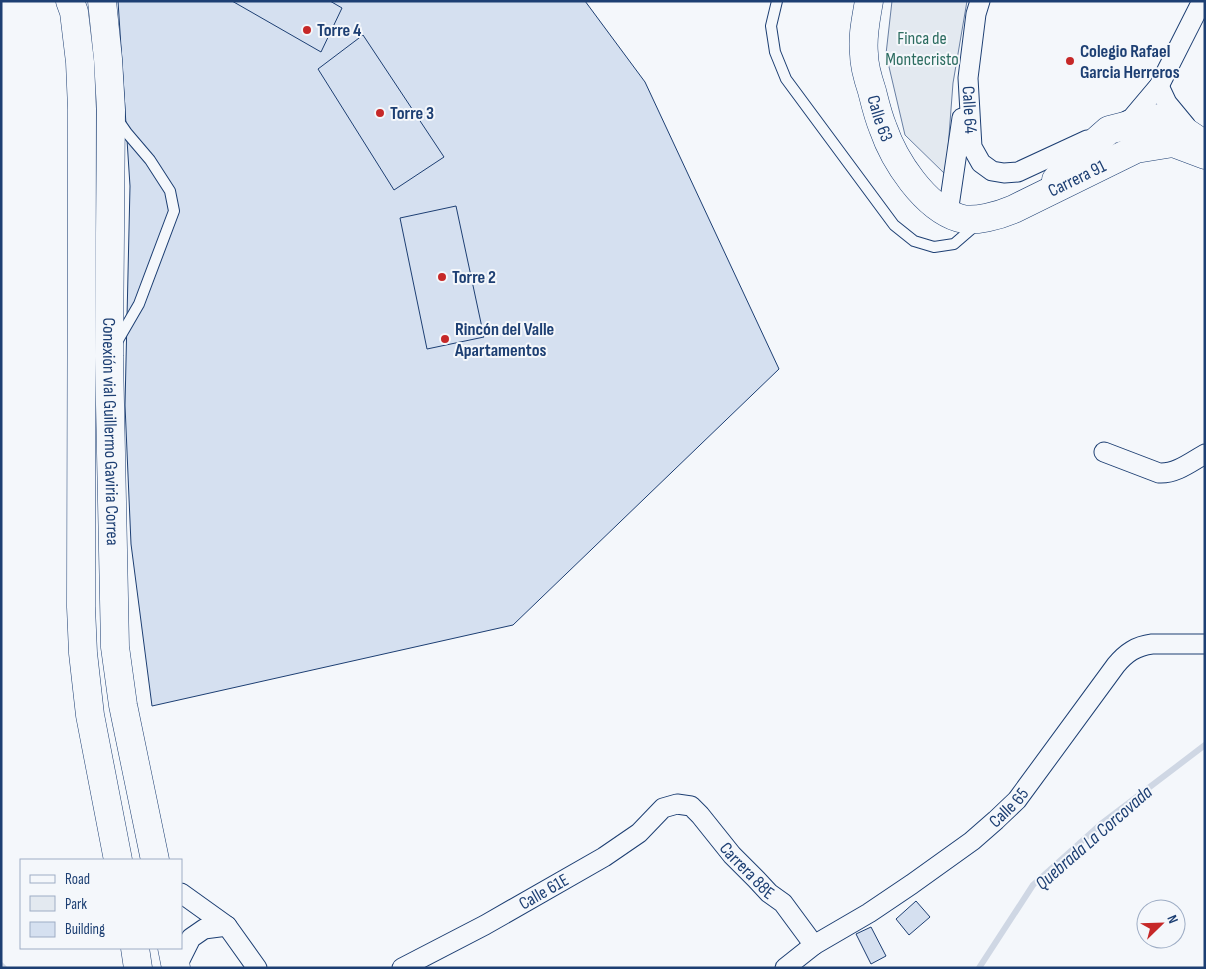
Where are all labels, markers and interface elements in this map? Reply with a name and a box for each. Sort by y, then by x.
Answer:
place label: Torre 4 [317,20,362,41]
marker: Torre 4 [301,24,313,36]
park label: Finca de Montecristo [885,28,959,70]
place label: Colegio Rafael Garcia Herreros [1080,41,1180,83]
marker: Colegio Rafael Garcia Herreros [1064,55,1076,67]
street label: Calle 64 [957,85,981,135]
street label: Calle 63 [862,93,897,145]
place label: Torre 3 [390,103,434,124]
marker: Torre 3 [374,107,386,119]
street label: Carrera 91 [1045,155,1110,202]
place label: Torre 2 [452,267,496,288]
marker: Torre 2 [436,271,448,283]
street label: Conexión vial Guillermo Gaviria Correa [98,317,123,546]
place label: Rincón del Valle Apartamentos [454,319,554,361]
marker: Rincón del Valle Apartamentos [439,333,451,345]
water label: Quebrada La Corcovada [1031,781,1157,895]
street label: Calle 65 [985,784,1033,832]
street label: Carrera 88E [715,838,778,904]
legend [20,859,182,949]
street label: Calle 61E [515,869,573,914]
text: Road [65,870,90,889]
text: Park [65,895,87,914]
north arrow [1136,899,1186,949]
text: N [1163,912,1182,926]
text: Building [65,920,105,939]

